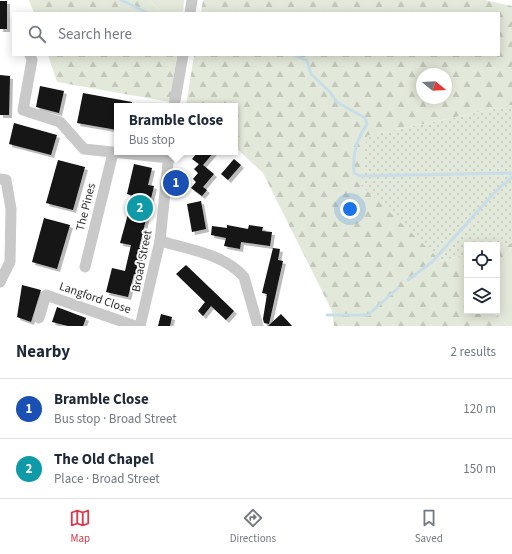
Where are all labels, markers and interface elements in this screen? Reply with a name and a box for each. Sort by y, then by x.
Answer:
search box [12,12,500,56]
icon: search [26,23,48,45]
text: Search here [58,24,132,45]
north arrow [416,68,452,104]
popup [114,103,238,155]
text: Bramble Close [129,110,223,131]
text: Bus stop [129,131,175,149]
pin: 1 [163,168,189,198]
street label: The Pines [72,181,100,233]
pin: 2 [127,193,153,223]
your location [340,199,360,219]
street label: Broad Street [128,229,156,293]
map controls [464,242,500,314]
button: locate [464,242,500,278]
street label: Langford Close [57,278,133,318]
button: layers [464,278,500,314]
text: Nearby [16,340,70,364]
text: 2 results [451,343,496,361]
text: Bramble Close [54,389,149,410]
text: 1 [26,400,32,418]
text: 120 m [463,400,496,418]
text: Bus stop · Broad Street [54,410,177,428]
text: The Old Chapel [54,449,154,470]
text: 2 [26,460,32,478]
text: 150 m [463,460,496,478]
text: Place · Broad Street [54,470,160,488]
tab: Map [69,507,91,546]
tab: Directions [230,507,276,546]
tab: Saved [415,507,443,546]

